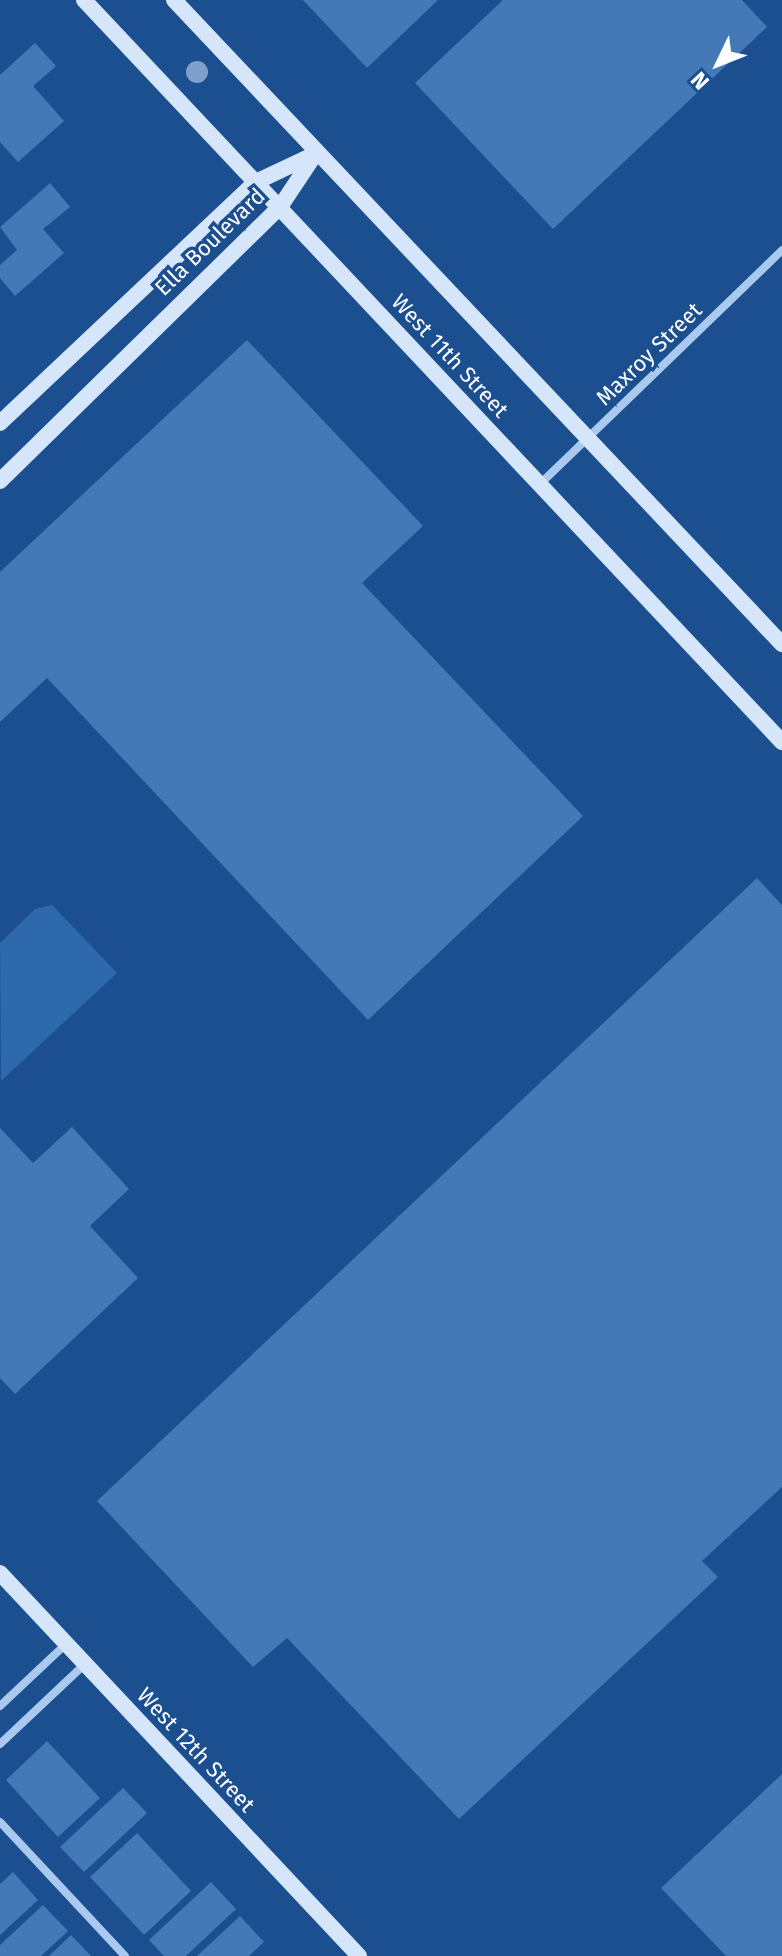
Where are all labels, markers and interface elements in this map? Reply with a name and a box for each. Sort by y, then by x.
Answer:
north arrow [678,24,758,104]
text: N [685,66,715,95]
street label: Ella Boulevard [149,183,271,301]
street label: West 11th Street [386,289,514,423]
street label: Maxroy Street [591,297,707,411]
street label: West 12th Street [132,1682,260,1818]

